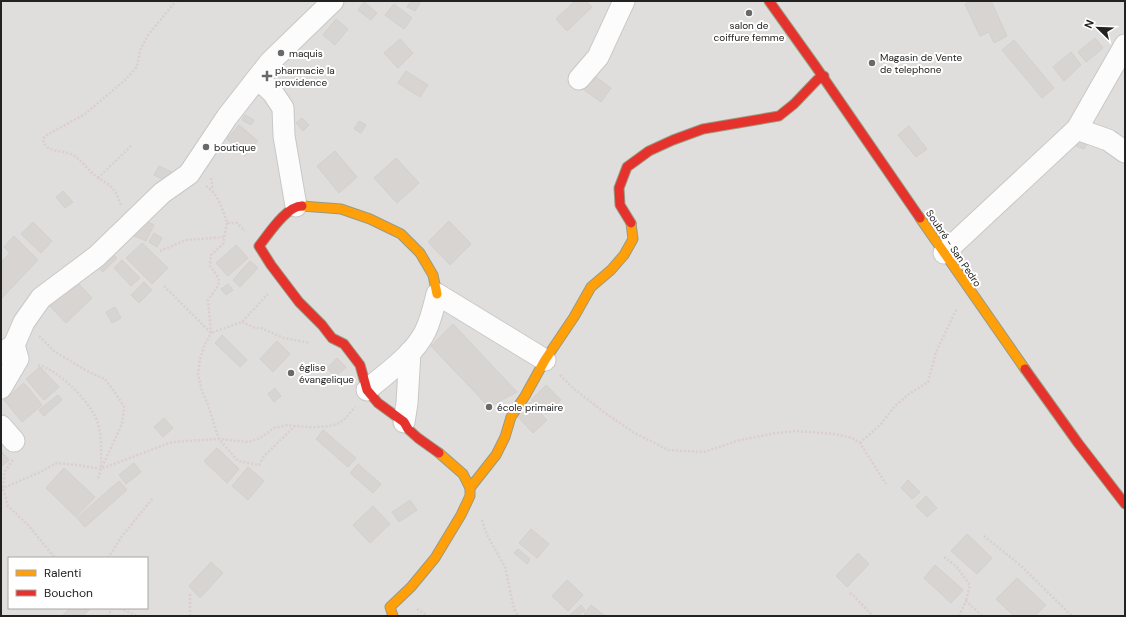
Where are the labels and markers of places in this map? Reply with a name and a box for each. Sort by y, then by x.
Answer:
marker: salon de coiffure femme [744,8,754,18]
place label: salon de coiffure femme [714,19,785,44]
place label: maquis [289,47,323,60]
marker: maquis [276,48,286,58]
place label: Magasin de Vente de telephone [880,51,963,76]
marker: Magasin de Vente de telephone [867,58,877,68]
place label: pharmacie la providence [275,64,335,89]
marker: pharmacie la providence [262,71,272,81]
place label: boutique [214,141,256,154]
marker: boutique [201,142,211,152]
place label: église évangelique [299,361,354,386]
marker: église évangelique [286,368,296,378]
place label: école primaire [497,401,564,414]
marker: école primaire [484,402,494,412]

